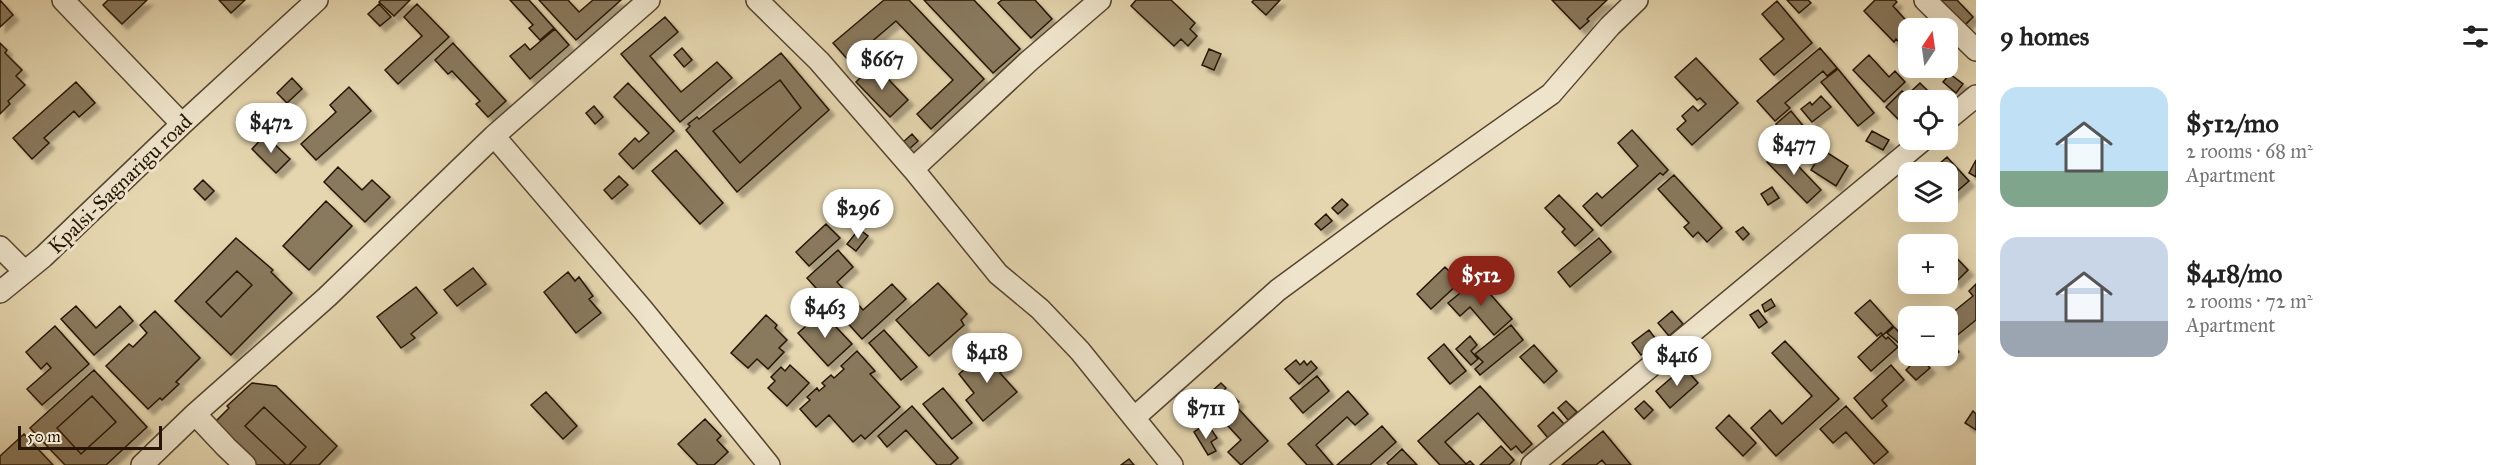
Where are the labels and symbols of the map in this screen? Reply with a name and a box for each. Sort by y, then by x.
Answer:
north arrow [1898,18,1958,78]
pin: $667 [846,40,918,91]
pin: $472 [235,103,307,154]
street label: Kpalsi-Sagnarigu road [43,108,198,259]
pin: $477 [1758,125,1830,176]
pin: $296 [822,189,894,240]
pin: $512 [1445,256,1517,307]
pin: $463 [789,288,861,339]
pin: $418 [951,333,1023,384]
pin: $416 [1641,336,1713,387]
pin: $711 [1170,389,1242,440]
scale bar [18,423,162,450]

